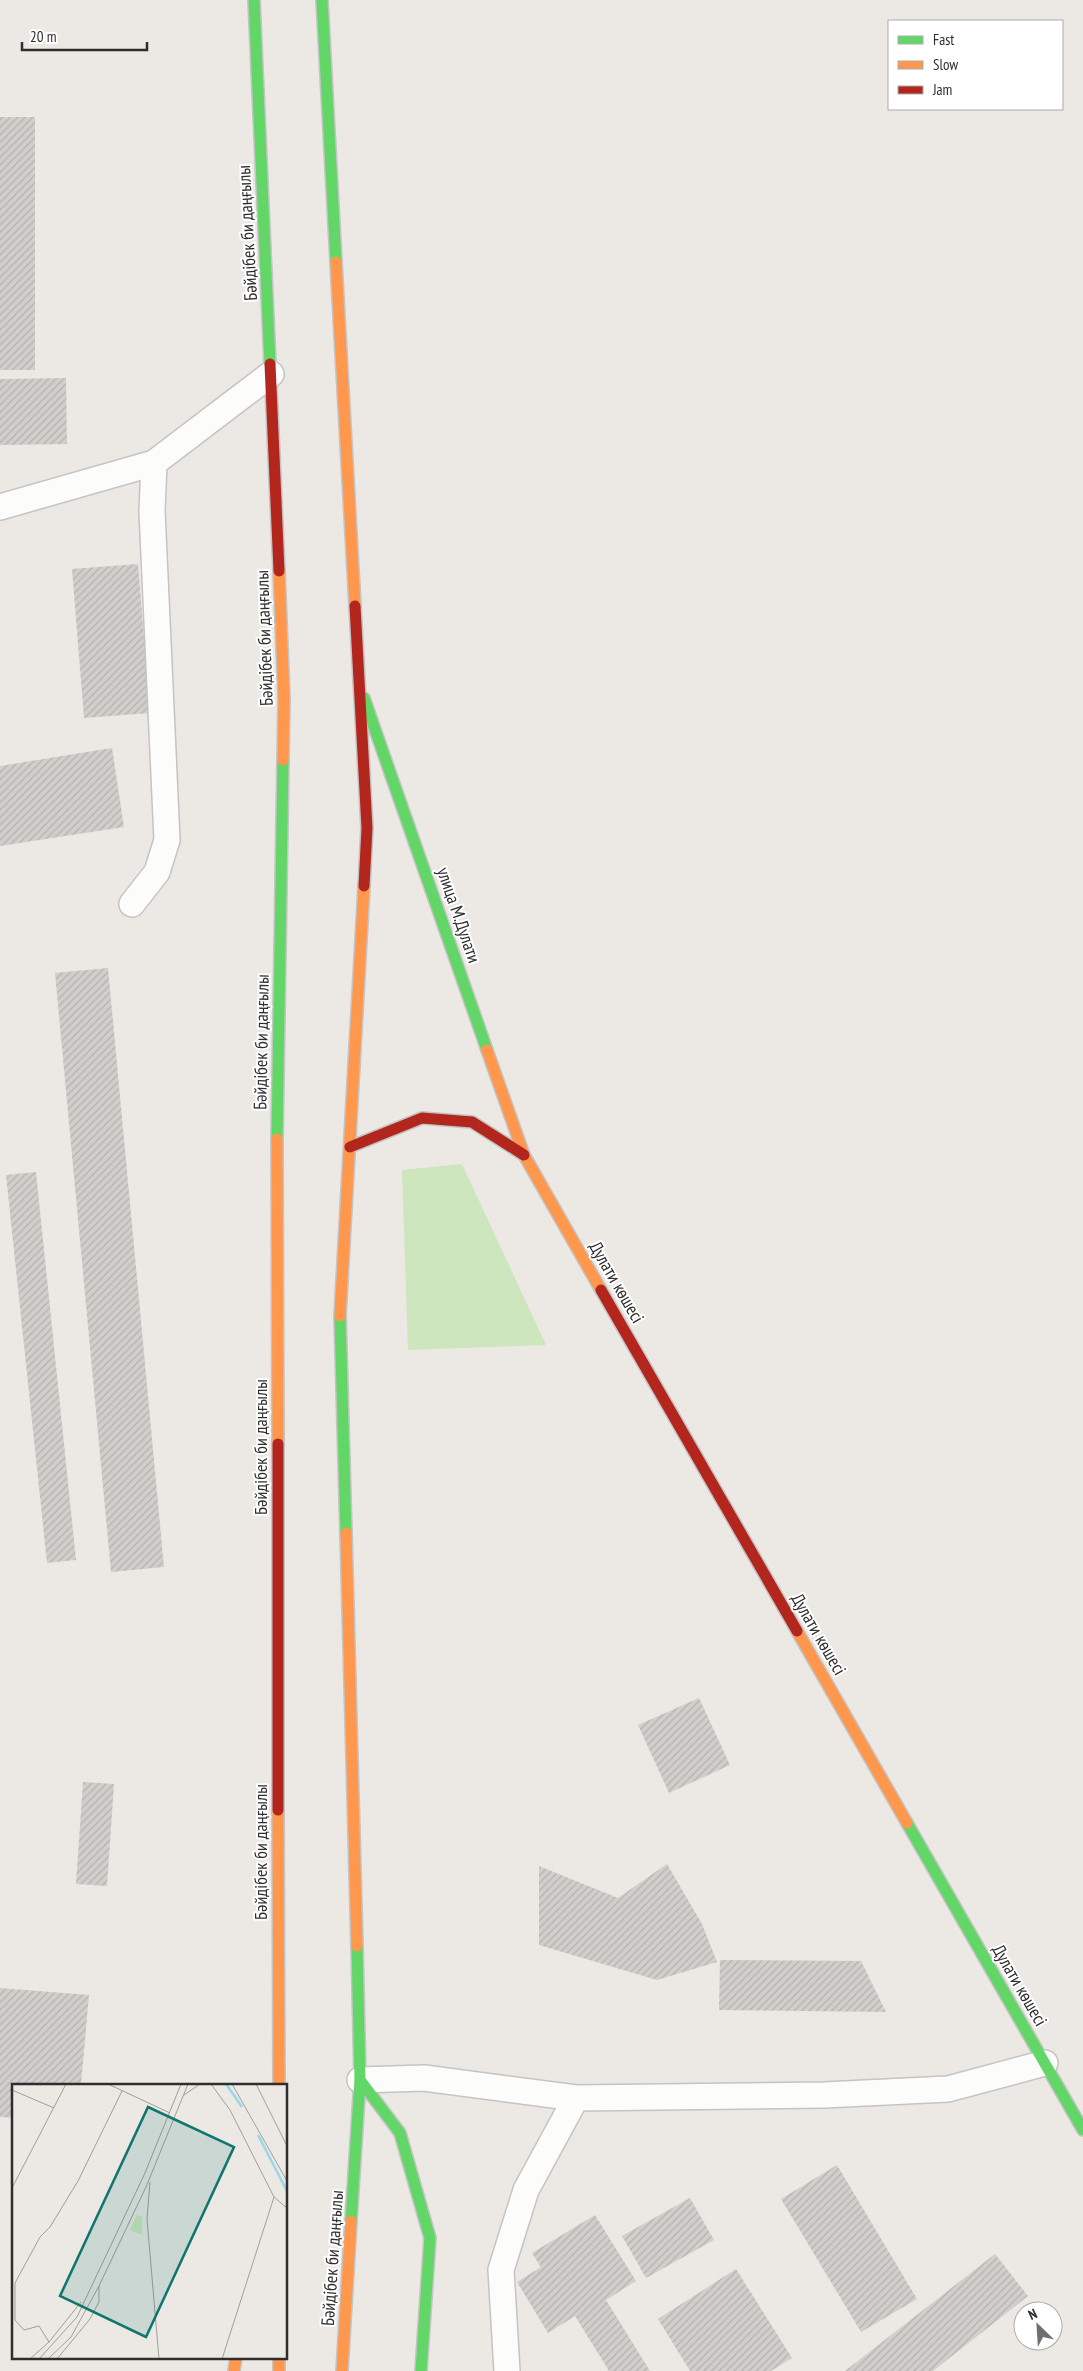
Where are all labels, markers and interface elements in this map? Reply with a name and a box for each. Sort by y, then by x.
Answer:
scale bar [22,20,148,52]
legend [888,20,1063,110]
text: 20 m [30,27,56,46]
text: Fast [933,30,954,49]
text: Slow [933,55,958,74]
text: Jam [932,80,952,99]
street label: Бәйдібек би даңғылы [232,165,262,301]
street label: Бәйдібек би даңғылы [250,570,278,706]
street label: улица М.Дулати [432,864,486,966]
street label: Бәйдібек би даңғылы [248,974,274,1110]
street label: Дулати көшесі [584,1237,650,1327]
street label: Бәйдібек би даңғылы [249,1379,272,1515]
street label: Дулати көшесі [786,1589,852,1679]
street label: Бәйдібек би даңғылы [249,1784,272,1920]
street label: Дулати көшесі [987,1940,1053,2030]
inset map [12,2084,288,2358]
street label: Бәйдібек би даңғылы [316,2189,348,2327]
north arrow [1013,2301,1063,2351]
text: N [1025,2304,1040,2324]

